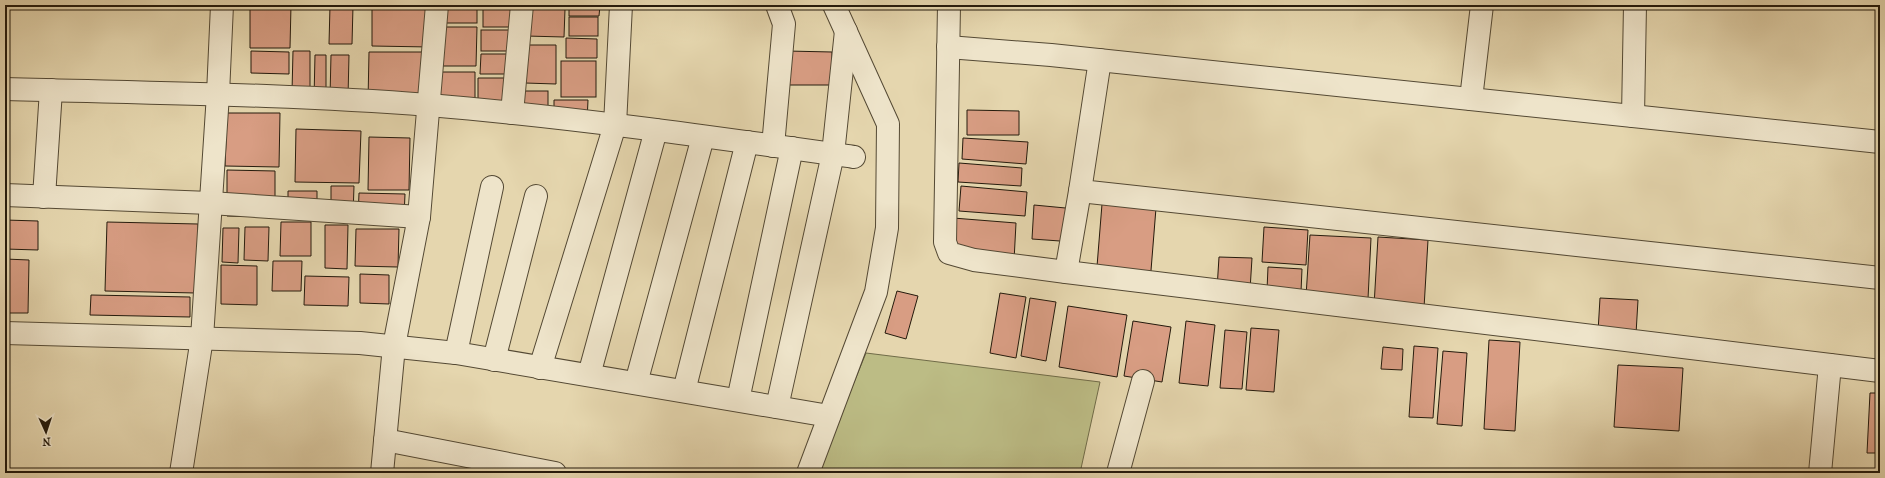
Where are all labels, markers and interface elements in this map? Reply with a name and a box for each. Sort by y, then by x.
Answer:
north arrow [26,412,66,452]
text: N [41,435,51,448]

